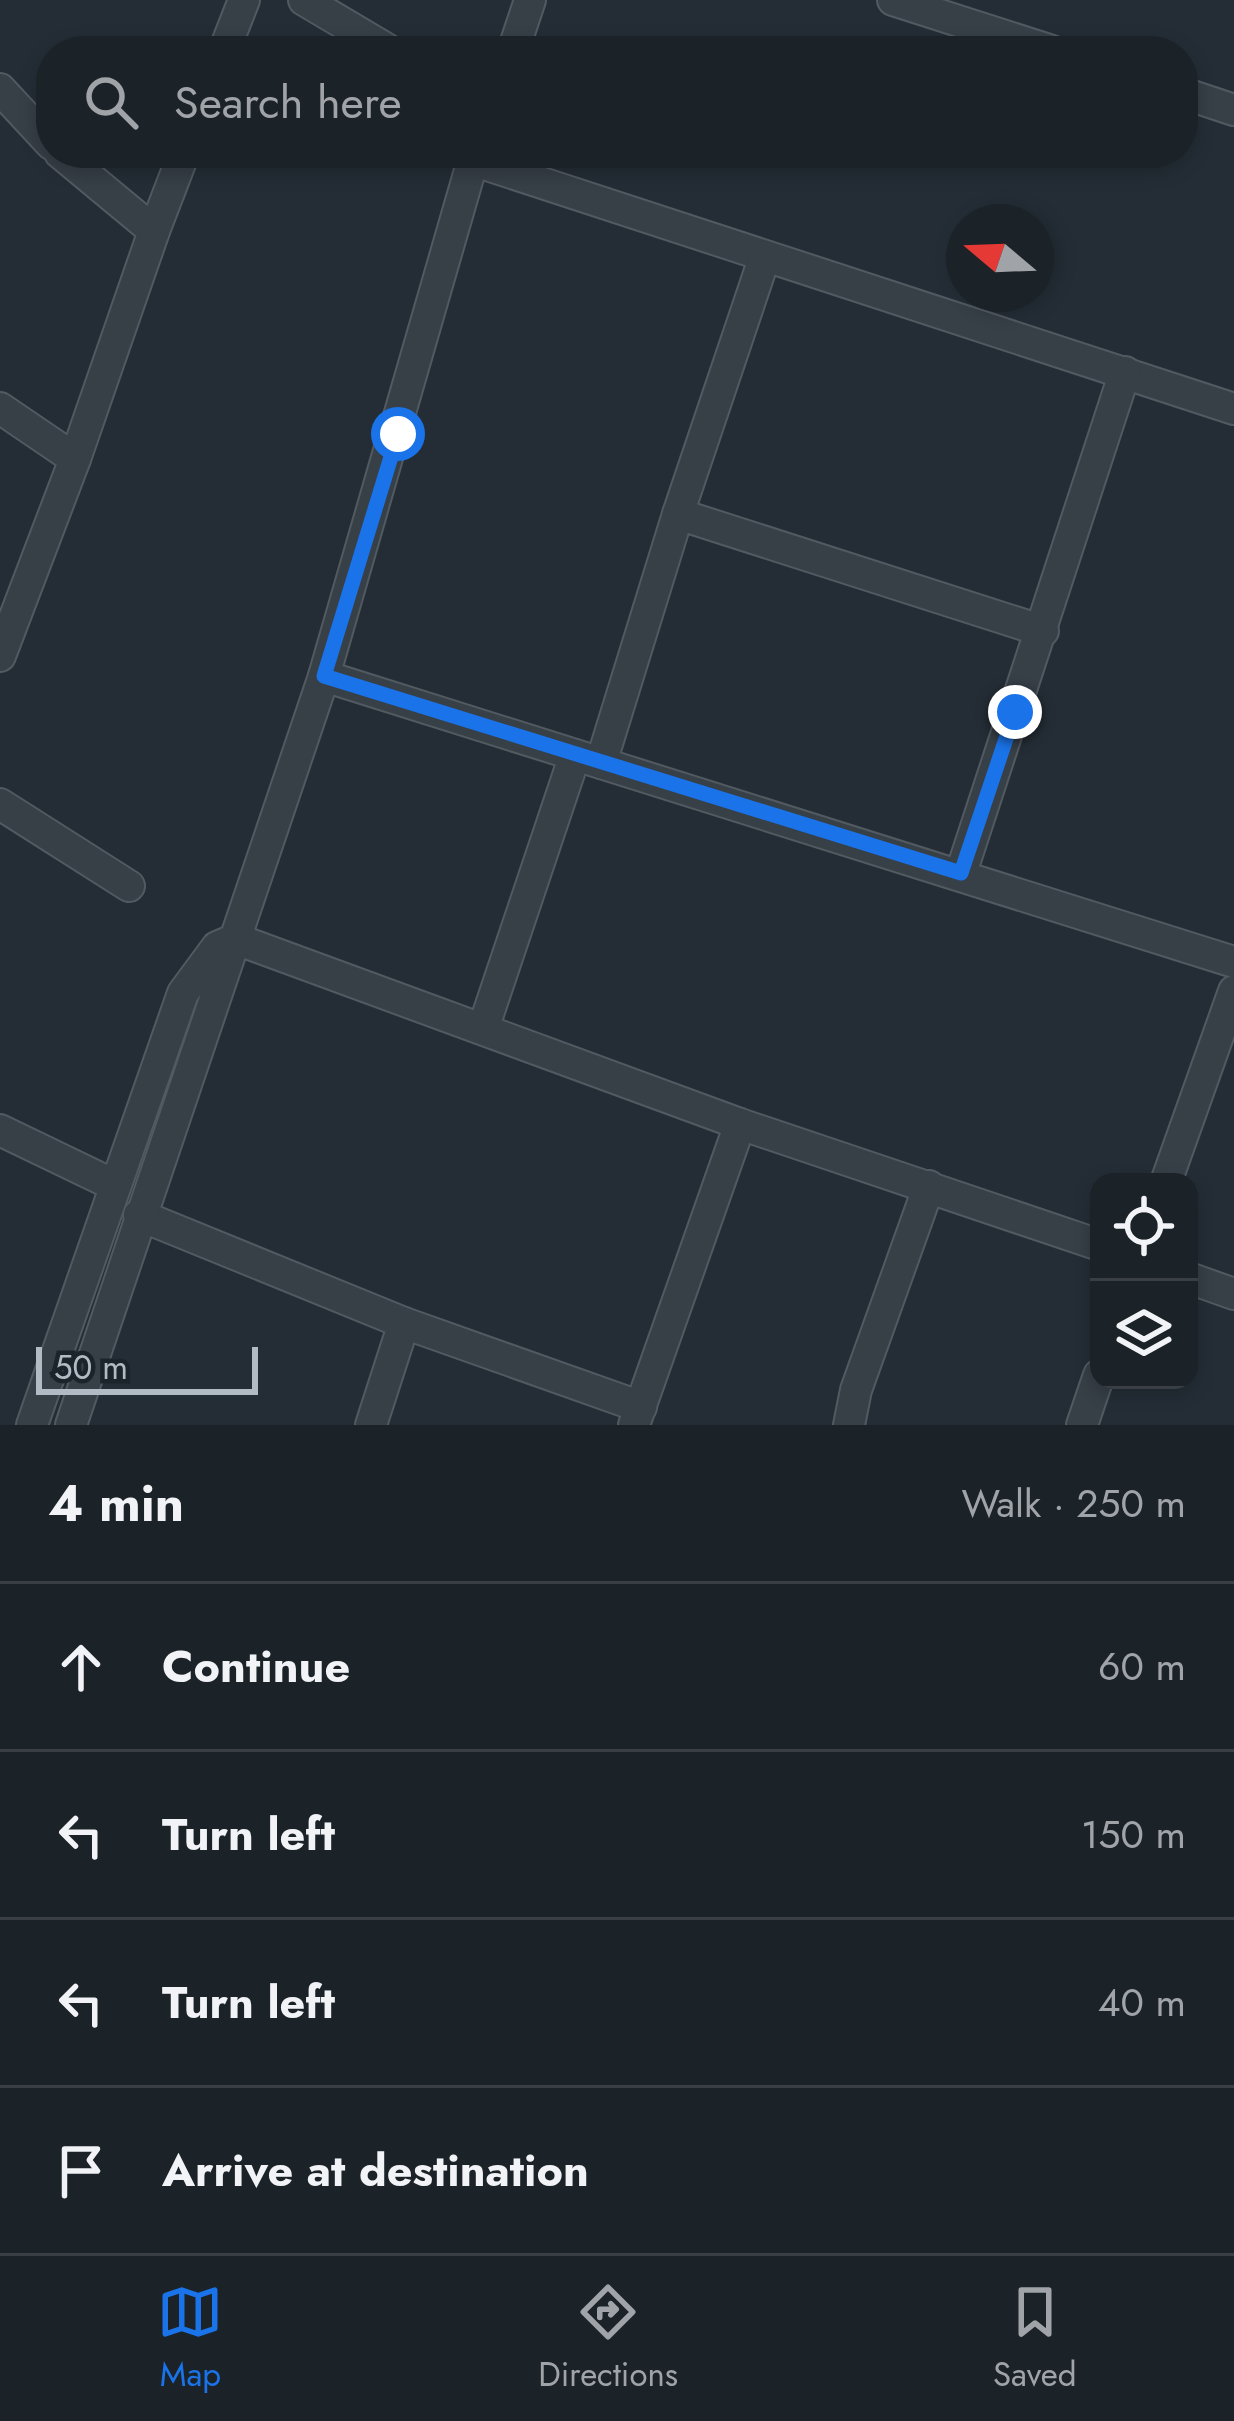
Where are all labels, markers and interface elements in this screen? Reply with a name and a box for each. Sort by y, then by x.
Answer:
search box [36,36,1198,168]
icon: search [78,69,144,135]
text: Search here [174,70,402,135]
north arrow [946,204,1054,312]
route start [371,407,425,461]
route end [988,685,1042,739]
map controls [1090,1173,1198,1389]
button: locate [1090,1173,1198,1281]
button: layers [1090,1281,1198,1389]
scale bar [36,1341,258,1394]
text: 50 m [54,1344,128,1391]
text: 4 min [48,1466,184,1540]
text: Walk · 250 m [962,1475,1186,1532]
icon: ahead [48,1634,114,1700]
text: Continue [162,1634,350,1699]
text: 60 m [1098,1638,1186,1695]
icon: left [48,1802,114,1868]
text: Turn left [162,1802,335,1867]
text: 150 m [1081,1806,1186,1863]
icon: left [48,1970,114,2036]
text: Turn left [162,1970,335,2035]
text: 40 m [1098,1974,1186,2031]
icon: arrive [48,2138,114,2204]
text: Arrive at destination [162,2138,589,2203]
tab: Map [157,2279,223,2398]
tab: Directions [538,2279,678,2398]
tab: Saved [993,2279,1077,2398]

